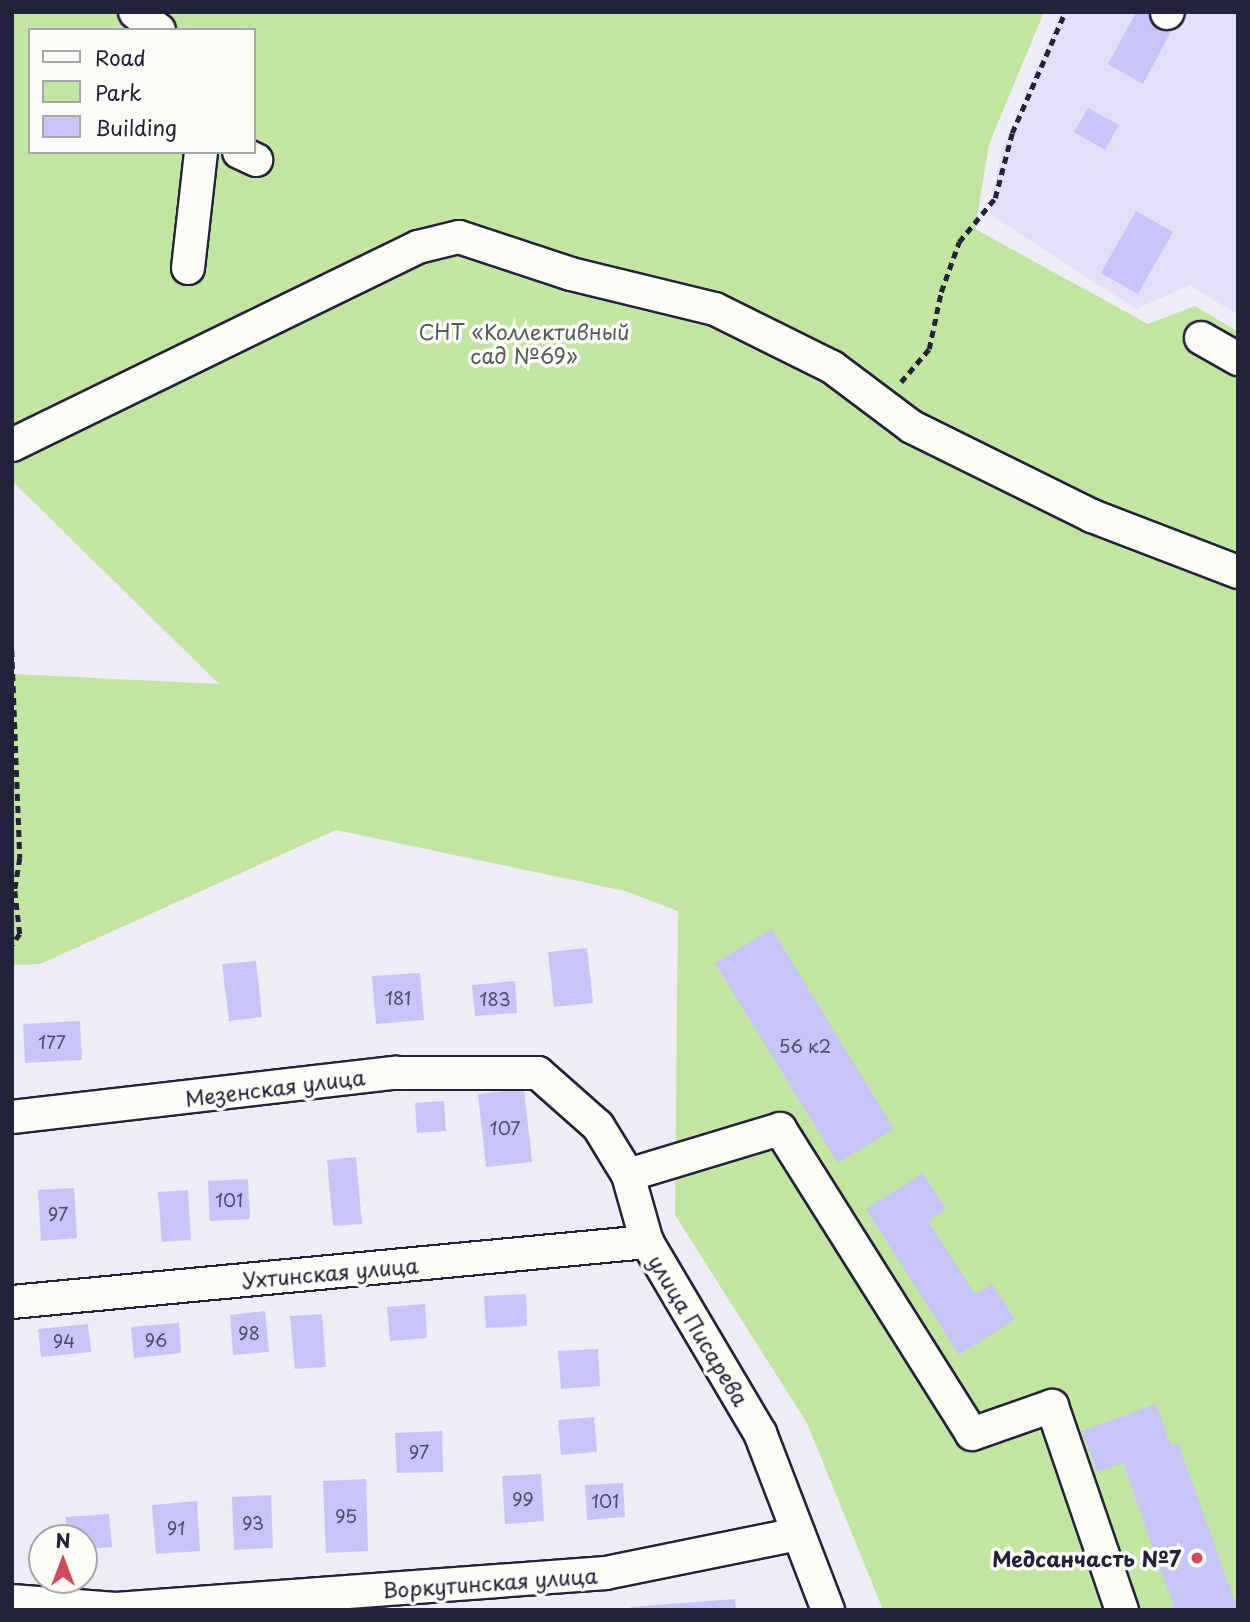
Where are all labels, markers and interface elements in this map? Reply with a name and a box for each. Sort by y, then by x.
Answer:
legend [28,28,256,154]
text: Road [95,41,146,73]
text: Park [95,76,142,108]
text: Building [95,111,177,143]
park label: СНТ «Коллективный сад №69» [418,318,630,368]
house number: 181 [385,987,411,1009]
house number: 183 [479,988,511,1010]
house number: 177 [38,1031,66,1053]
house number: 56 к2 [778,1035,832,1057]
street label: Мезенская улица [183,1063,367,1111]
house number: 107 [490,1117,520,1139]
house number: 101 [215,1189,243,1211]
house number: 97 [48,1203,68,1225]
street label: улица Писарева [644,1250,754,1410]
street label: Ухтинская улица [241,1252,419,1292]
house number: 98 [238,1322,260,1344]
house number: 96 [145,1329,167,1351]
house number: 94 [53,1330,75,1352]
house number: 97 [409,1441,429,1463]
house number: 99 [512,1488,534,1510]
house number: 101 [591,1490,619,1512]
house number: 95 [335,1505,357,1527]
house number: 93 [242,1512,264,1534]
house number: 91 [167,1517,185,1539]
north arrow [28,1524,98,1594]
text: N [55,1526,71,1554]
place label: Медсанчасть №7 [992,1545,1181,1571]
marker: Медсанчасть №7 [1187,1548,1207,1568]
street label: Воркутинская улица [381,1562,599,1602]

